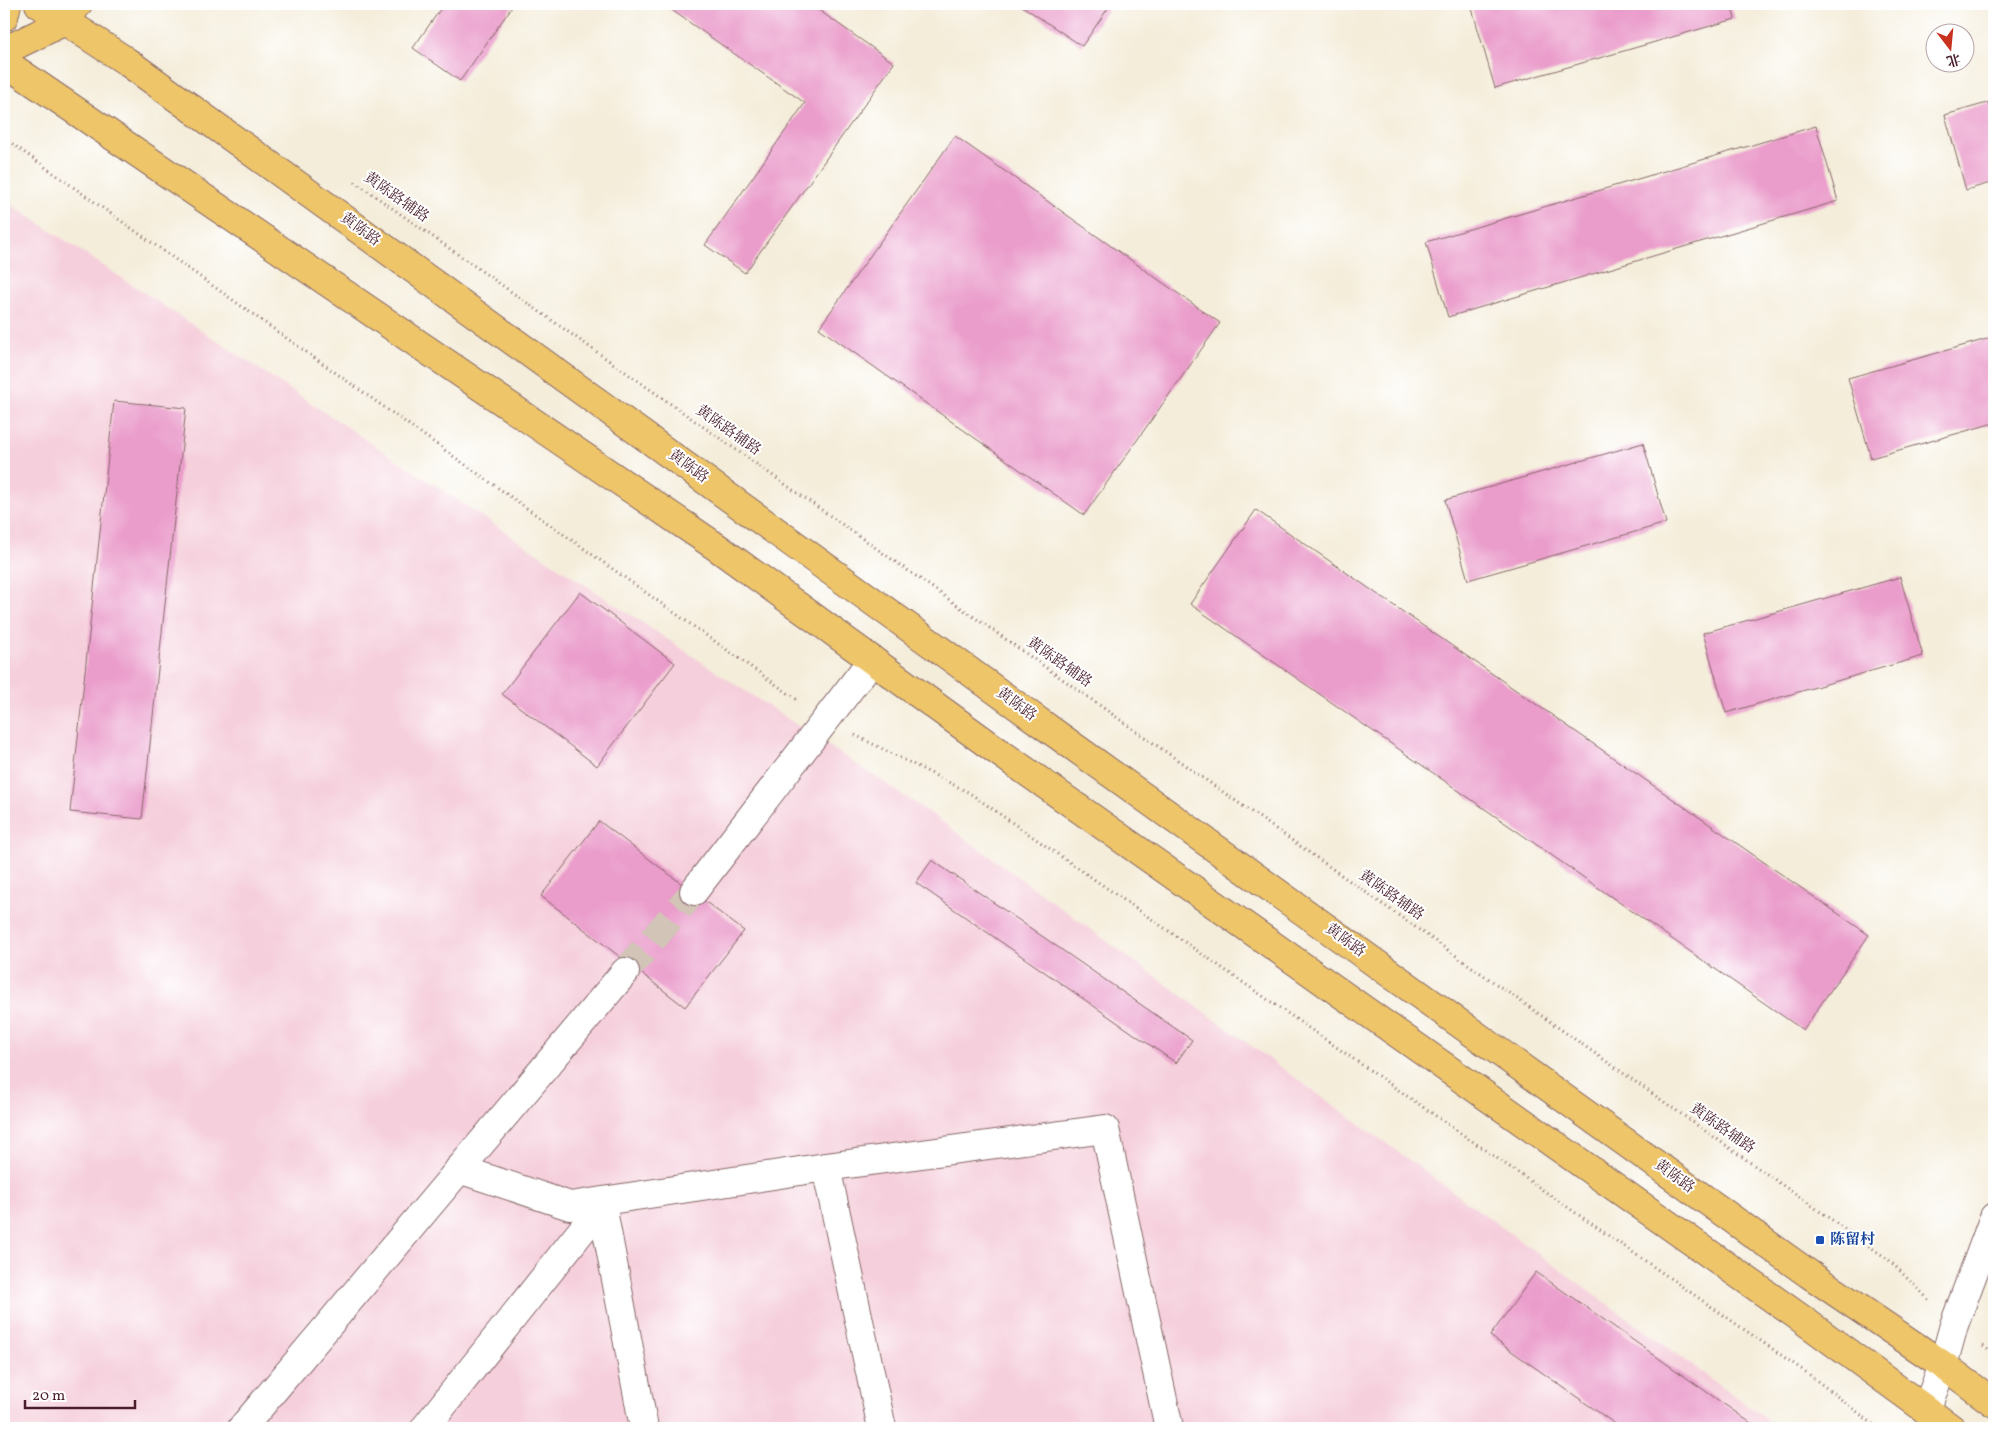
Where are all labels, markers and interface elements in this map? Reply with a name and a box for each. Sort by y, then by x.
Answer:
north arrow [1926,22,1976,72]
text: 北 [1944,48,1963,70]
street label: 黄陈路辅路 [359,168,433,228]
street label: 黄陈路 [336,208,384,252]
street label: 黄陈路辅路 [691,401,765,461]
street label: 黄陈路 [664,445,712,489]
street label: 黄陈路辅路 [1022,633,1096,693]
street label: 黄陈路 [992,683,1040,727]
street label: 黄陈路辅路 [1354,866,1428,926]
street label: 黄陈路 [1321,919,1369,963]
street label: 黄陈路辅路 [1685,1099,1759,1159]
street label: 黄陈路 [1650,1155,1698,1199]
place label: 陈留村 [1830,1230,1875,1251]
marker: 陈留村 [1814,1234,1826,1246]
scale bar [25,1377,135,1409]
text: 20 m [32,1386,65,1407]

